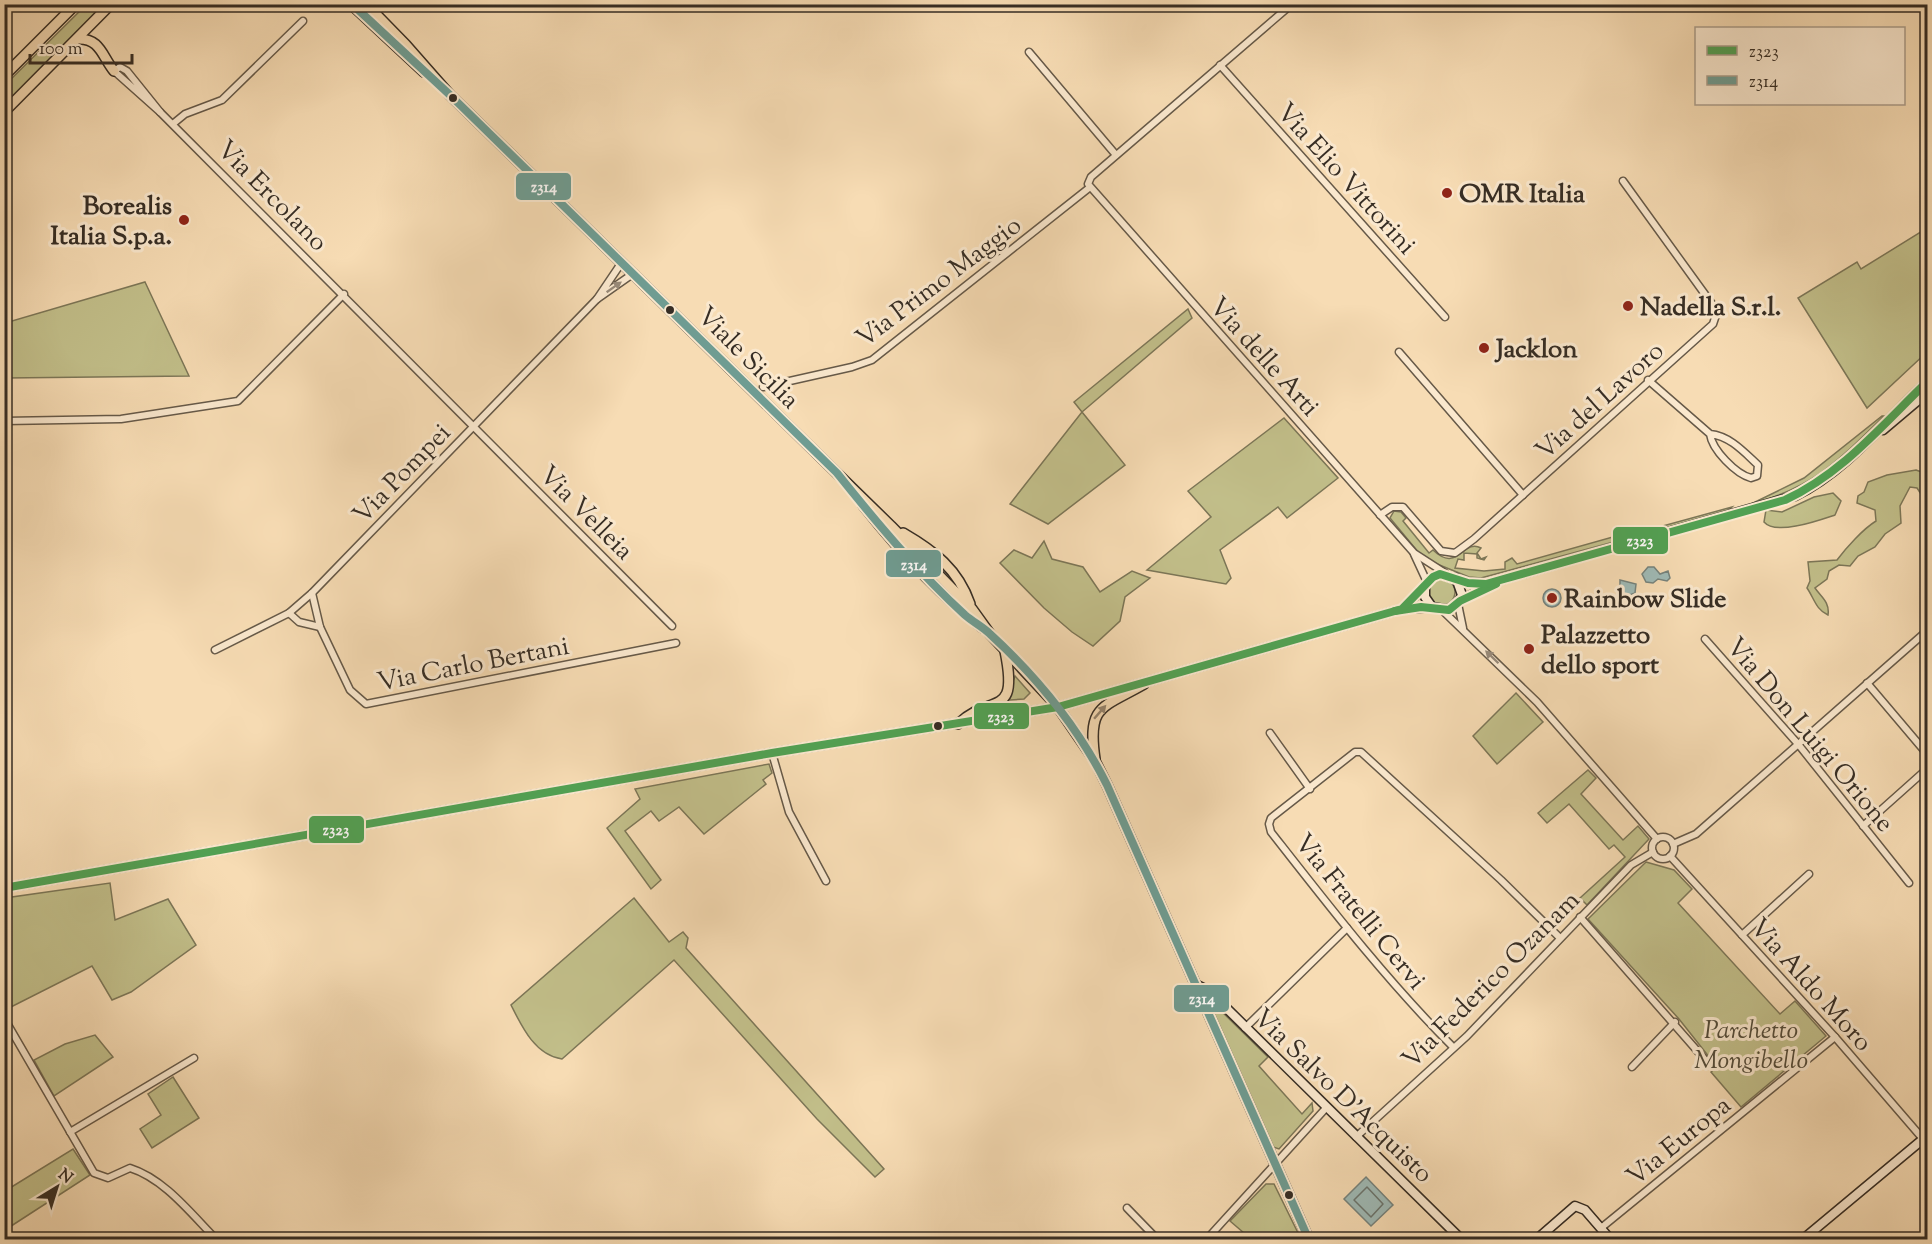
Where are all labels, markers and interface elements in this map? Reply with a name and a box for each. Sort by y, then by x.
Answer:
scale bar [30,27,132,65]
legend [1695,27,1905,105]
text: 100 m [39,37,83,63]
text: z323 [1749,40,1779,66]
text: z314 [1749,70,1778,96]
unlabelled marker [447,92,459,104]
street label: Via Elio Vittorini [1267,96,1423,264]
street label: Via Ercolano [207,133,335,261]
line badge: z314 [515,172,572,201]
text: z314 [531,177,557,200]
place label: OMR Italia [1459,177,1585,214]
marker: OMR Italia [1440,186,1454,200]
place label: Borealis Italia S.p.a. [51,189,172,256]
street label: Via Primo Maggio [849,208,1030,358]
marker: Borealis Italia S.p.a. [177,213,191,227]
one-way arrow [606,282,622,293]
street label: Via delle Arti [1199,290,1327,426]
place label: Nadella S.r.l. [1640,290,1781,327]
street label: Viale Sicilia [687,299,807,419]
marker: Nadella S.r.l. [1621,299,1635,313]
unlabelled marker [664,304,676,316]
place label: Jacklon [1494,332,1578,369]
street label: Via del Lavoro [1528,334,1673,470]
marker: Jacklon [1477,341,1491,355]
street label: Via Pompei [345,416,460,533]
street label: Via Velleia [530,458,641,569]
line badge: z323 [1612,526,1669,555]
text: z323 [1627,531,1654,554]
line badge: z314 [885,549,942,578]
text: z314 [901,555,927,578]
place label: Rainbow Slide [1564,582,1726,619]
marker: Rainbow Slide [1545,591,1559,605]
place label: Palazzetto dello sport [1541,618,1659,685]
street label: Via Carlo Bertani [374,629,573,702]
street label: Via Don Luigi Orione [1716,630,1902,841]
marker: Palazzetto dello sport [1522,642,1536,656]
one-way arrow [1486,651,1500,665]
line badge: z323 [973,702,1030,730]
one-way arrow [1094,704,1107,720]
text: z323 [988,707,1015,730]
unlabelled marker [932,720,944,732]
line badge: z323 [308,815,365,844]
text: z323 [323,820,350,843]
street label: Via Fratelli Cervi [1285,827,1434,999]
street label: Via Federico Ozanam [1394,883,1589,1078]
street label: Via Aldo Moro [1740,911,1880,1061]
line badge: z314 [1173,984,1230,1013]
text: z314 [1189,989,1215,1012]
street label: Via Salvo D'Acquisto [1244,1001,1441,1193]
park label: Parchetto Mongibello [1694,1013,1808,1080]
street label: Via Europa [1619,1088,1740,1196]
north arrow [27,1157,87,1217]
text: N [53,1164,77,1190]
unlabelled marker [1283,1189,1295,1201]

